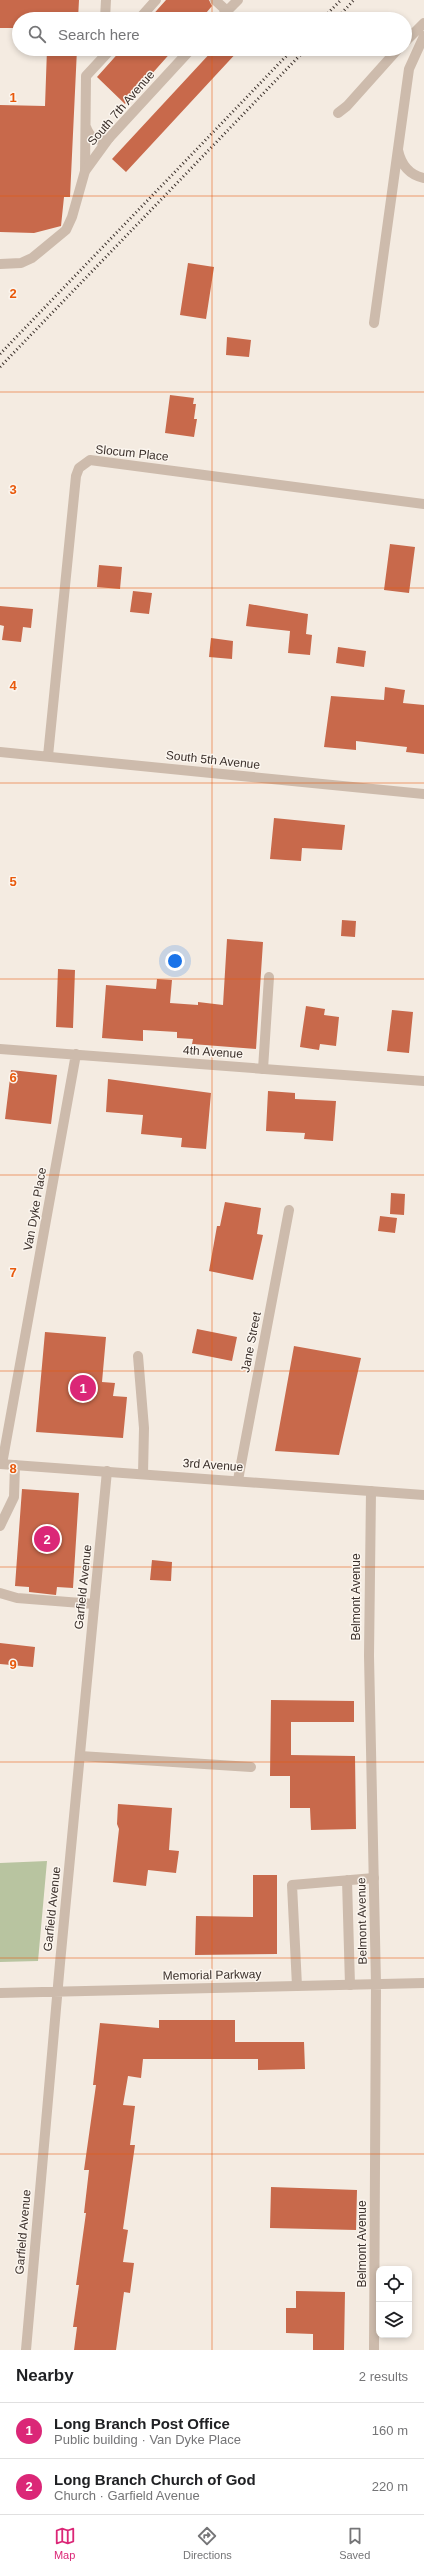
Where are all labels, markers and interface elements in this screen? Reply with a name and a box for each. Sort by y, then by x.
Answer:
search box [12,12,412,56]
icon: search [26,23,48,45]
text: Search here [58,26,140,43]
street label: South 7th Avenue [85,67,158,148]
text: 1 [9,90,17,105]
text: 2 [9,286,17,301]
street label: Slocum Place [95,442,170,464]
text: 3 [9,482,17,497]
text: 4 [9,678,17,693]
street label: South 5th Avenue [165,748,261,772]
text: 5 [9,874,17,889]
your location [165,951,185,971]
street label: 4th Avenue [183,1043,244,1061]
text: 6 [9,1070,17,1085]
street label: Van Dyke Place [21,1166,49,1252]
text: 7 [9,1265,17,1280]
street label: Jane Street [238,1310,264,1373]
pin: 1 [70,1373,96,1403]
street label: 3rd Avenue [182,1456,244,1474]
text: 8 [9,1461,17,1476]
pin: 2 [34,1524,60,1554]
street label: Garfield Avenue [72,1544,94,1630]
street label: Belmont Avenue [349,1553,363,1641]
text: 9 [9,1657,17,1672]
street label: Garfield Avenue [41,1866,63,1952]
street label: Belmont Avenue [354,1877,370,1965]
street label: Memorial Parkway [163,1967,261,1983]
street label: Garfield Avenue [12,2189,34,2275]
street label: Belmont Avenue [355,2200,369,2288]
map controls [376,2266,412,2338]
button: locate [376,2266,412,2302]
button: layers [376,2302,412,2338]
text: Nearby [16,2366,74,2385]
text: 2 results [359,2369,408,2384]
text: Long Branch Post Office [54,2415,230,2432]
text: 1 [25,2423,33,2438]
text: 160 m [372,2423,408,2438]
text: Public building · Van Dyke Place [54,2432,241,2447]
text: Long Branch Church of God [54,2471,256,2488]
text: 2 [25,2479,33,2494]
text: 220 m [372,2479,408,2494]
text: Church · Garfield Avenue [54,2488,200,2503]
tab: Map [54,2525,76,2561]
tab: Directions [183,2525,232,2561]
tab: Saved [339,2525,370,2561]

